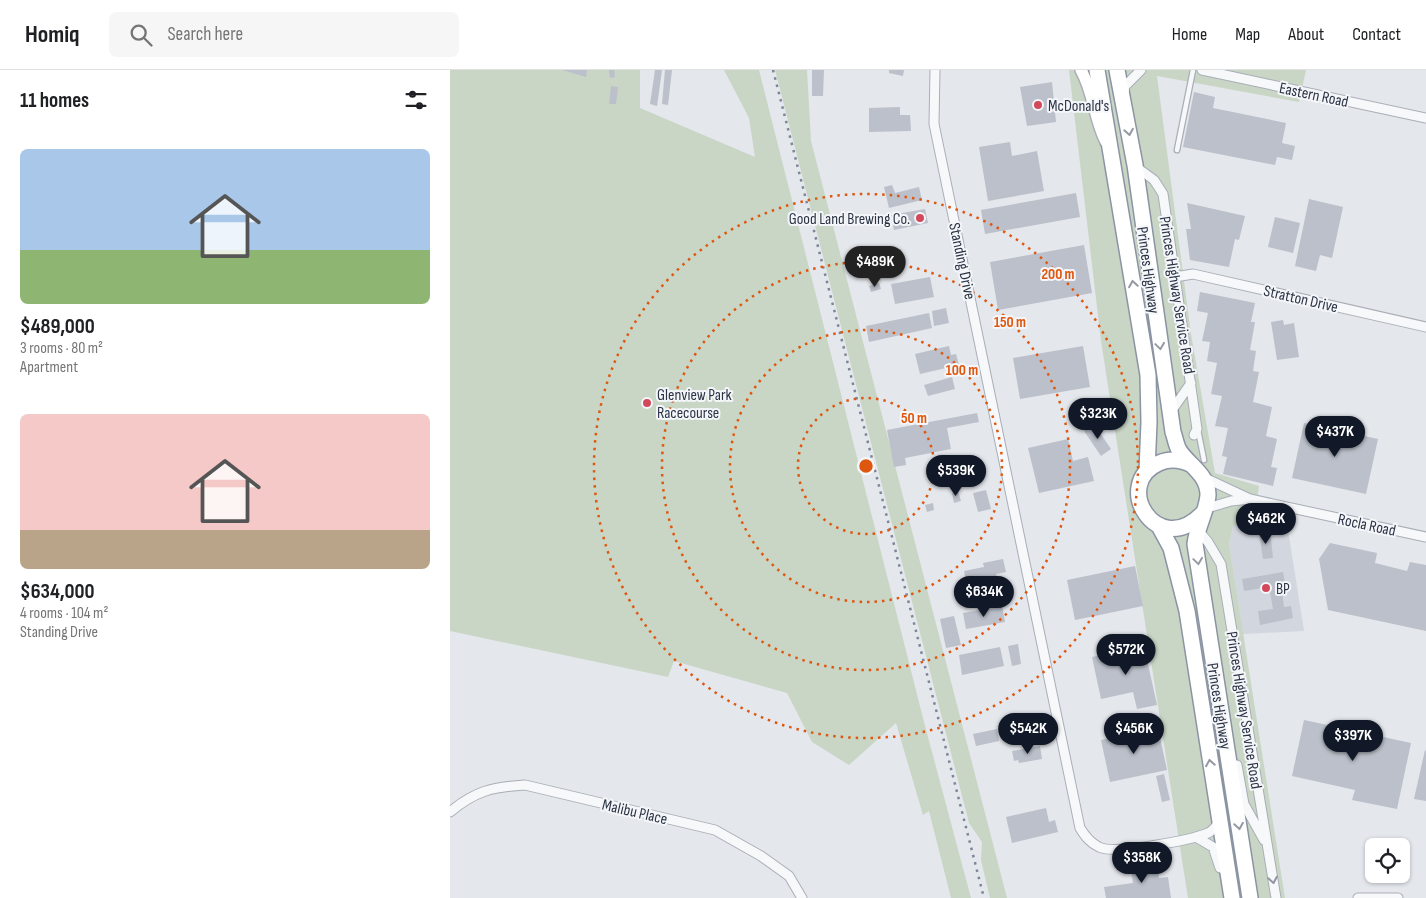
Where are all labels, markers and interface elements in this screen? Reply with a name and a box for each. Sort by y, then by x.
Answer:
search box [109,12,459,57]
text: Homiq [25,20,79,49]
icon: search [127,21,155,49]
text: Search here [167,23,243,46]
text: Home [1172,24,1207,45]
text: Map [1235,24,1260,45]
text: About [1288,24,1324,45]
text: Contact [1352,24,1401,45]
street label: Eastern Road [1277,79,1350,112]
icon: filters [402,86,430,114]
text: 11 homes [20,88,89,113]
place label: McDonald's [1048,97,1110,116]
marker: McDonald's [1032,99,1044,111]
one-way arrow [1123,128,1133,136]
icon: home [180,181,270,271]
place label: Good Land Brewing Co. [789,210,910,229]
marker: Good Land Brewing Co. [914,212,926,224]
street label: Princes Highway Service Road [1155,215,1198,375]
street label: Standing Drive [944,221,979,301]
street label: Princes Highway [1132,226,1163,315]
pin: $489K [840,246,910,288]
text: $489K [856,252,894,271]
text: 200 m [1041,265,1075,284]
one-way arrow [1128,279,1139,287]
street label: Stratton Drive [1262,282,1340,317]
text: 150 m [994,313,1026,332]
text: $489,000 [20,314,95,339]
text: 3 rooms · 80 m² [20,339,103,358]
one-way arrow [1154,342,1165,350]
text: Apartment [20,358,78,377]
text: 100 m [946,361,978,380]
place label: Glenview Park Racecourse [657,386,732,423]
marker: Glenview Park Racecourse [641,397,653,409]
pin: $323K [1063,398,1133,440]
text: $323K [1079,404,1117,423]
text: 50 m [901,409,927,428]
pin: $437K [1300,416,1370,458]
text: $437K [1316,422,1354,441]
icon: home [180,446,270,536]
pin: $539K [921,454,991,497]
centre of rings [857,457,875,475]
text: $539K [937,461,975,480]
pin: $462K [1231,502,1301,545]
text: $462K [1247,509,1285,528]
street label: Rocla Road [1336,510,1397,541]
one-way arrow [1192,558,1203,566]
pin: $634K [949,576,1019,618]
text: $634,000 [20,579,95,604]
place label: BP [1276,580,1290,599]
text: $634K [965,582,1003,601]
marker: BP [1260,582,1272,594]
text: 4 rooms · 104 m² [20,604,108,623]
text: Standing Drive [20,623,98,642]
street label: Princes Highway Service Road [1222,630,1265,790]
pin: $572K [1091,634,1161,676]
text: $572K [1108,640,1145,659]
street label: Princes Highway [1202,662,1235,751]
pin: $542K [993,712,1063,755]
pin: $456K [1099,712,1169,755]
text: $542K [1009,719,1047,738]
text: $456K [1115,719,1153,738]
pin: $397K [1318,720,1388,762]
text: $397K [1334,726,1372,745]
one-way arrow [1206,759,1216,768]
street label: Malibu Place [600,796,669,829]
one-way arrow [1233,821,1243,830]
map controls [1365,838,1410,883]
button: locate [1365,838,1410,883]
pin: $358K [1107,842,1177,884]
text: $358K [1123,848,1161,867]
one-way arrow [1268,876,1278,885]

